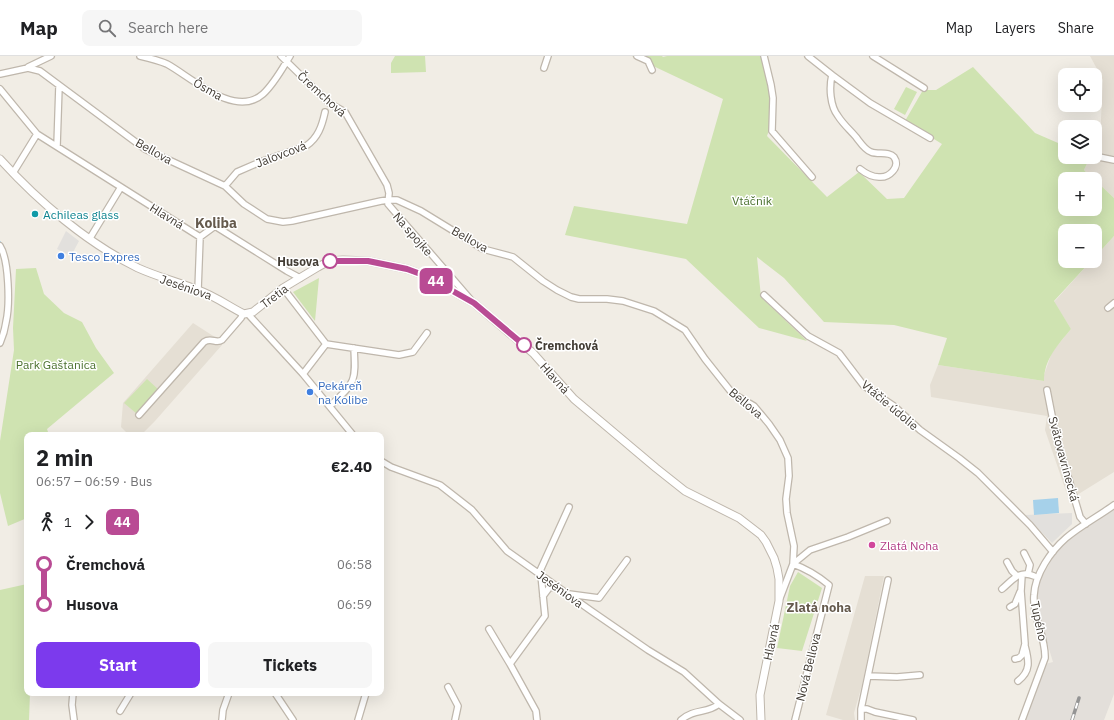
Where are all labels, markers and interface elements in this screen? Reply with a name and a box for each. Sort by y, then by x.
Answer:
search box [82,10,362,46]
text: Map [20,16,58,40]
icon: search [96,17,118,39]
text: Search here [128,18,208,37]
text: Map [946,19,973,37]
text: Layers [995,19,1036,37]
text: Share [1058,19,1094,37]
street label: Čremchová [294,68,350,120]
map controls [1058,68,1102,268]
button: locate [1058,68,1102,112]
street label: Ôsma [191,75,226,103]
button: layers [1058,120,1102,164]
street label: Bellova [133,135,176,167]
street label: Jalovcová [254,137,309,171]
button: + [1058,172,1102,216]
park label: Vtáčnik [732,193,773,208]
street label: Hlavná [147,200,187,233]
place label: Achileas glass [43,207,119,222]
marker: Achileas glass [30,209,40,219]
street label: Na spojke [390,209,436,259]
district label: Koliba [195,214,237,232]
street label: Bellova [449,223,492,255]
button: − [1058,224,1102,268]
place label: Tesco Expres [69,249,140,264]
marker: Tesco Expres [56,251,66,261]
marker: Husova [322,253,338,269]
place label: Husova [277,254,319,269]
line badge: 44 [418,268,454,294]
street label: Jeséniova [158,271,214,303]
text: 44 [428,272,444,290]
street label: Tretia [257,280,291,311]
marker: Čremchová [516,337,532,353]
place label: Čremchová [535,337,598,353]
park label: Park Gaštanica [16,357,97,372]
street label: Hlavná [537,359,573,397]
street label: Vtáčie údolie [858,377,922,433]
place label: Pekáreň na Kolibe [318,378,368,407]
street label: Bellova [726,384,766,422]
marker: Pekáreň na Kolibe [305,387,315,397]
street label: Svätovavrinecká [1045,415,1083,504]
text: 2 min [36,443,93,472]
text: €2.40 [331,457,372,476]
text: 06:57 – 06:59 · Bus [36,473,152,490]
icon: walk [36,511,58,533]
icon: forward [78,511,100,533]
text: 44 [114,513,131,531]
text: 1 [64,514,72,531]
place label: Zlatá Noha [880,538,939,553]
marker: Zlatá Noha [867,540,877,550]
text: Čremchová [66,555,145,574]
text: 06:58 [337,556,372,573]
street label: Jeséniova [534,567,587,611]
text: Husova [66,595,118,614]
text: 06:59 [337,596,372,613]
district label: Zlatá noha [787,599,851,616]
street label: Tupého [1027,600,1051,642]
street label: Hlavná [760,622,782,662]
street label: Nová Bellova [792,631,824,703]
button: Start [36,642,200,688]
button: Tickets [208,642,372,688]

